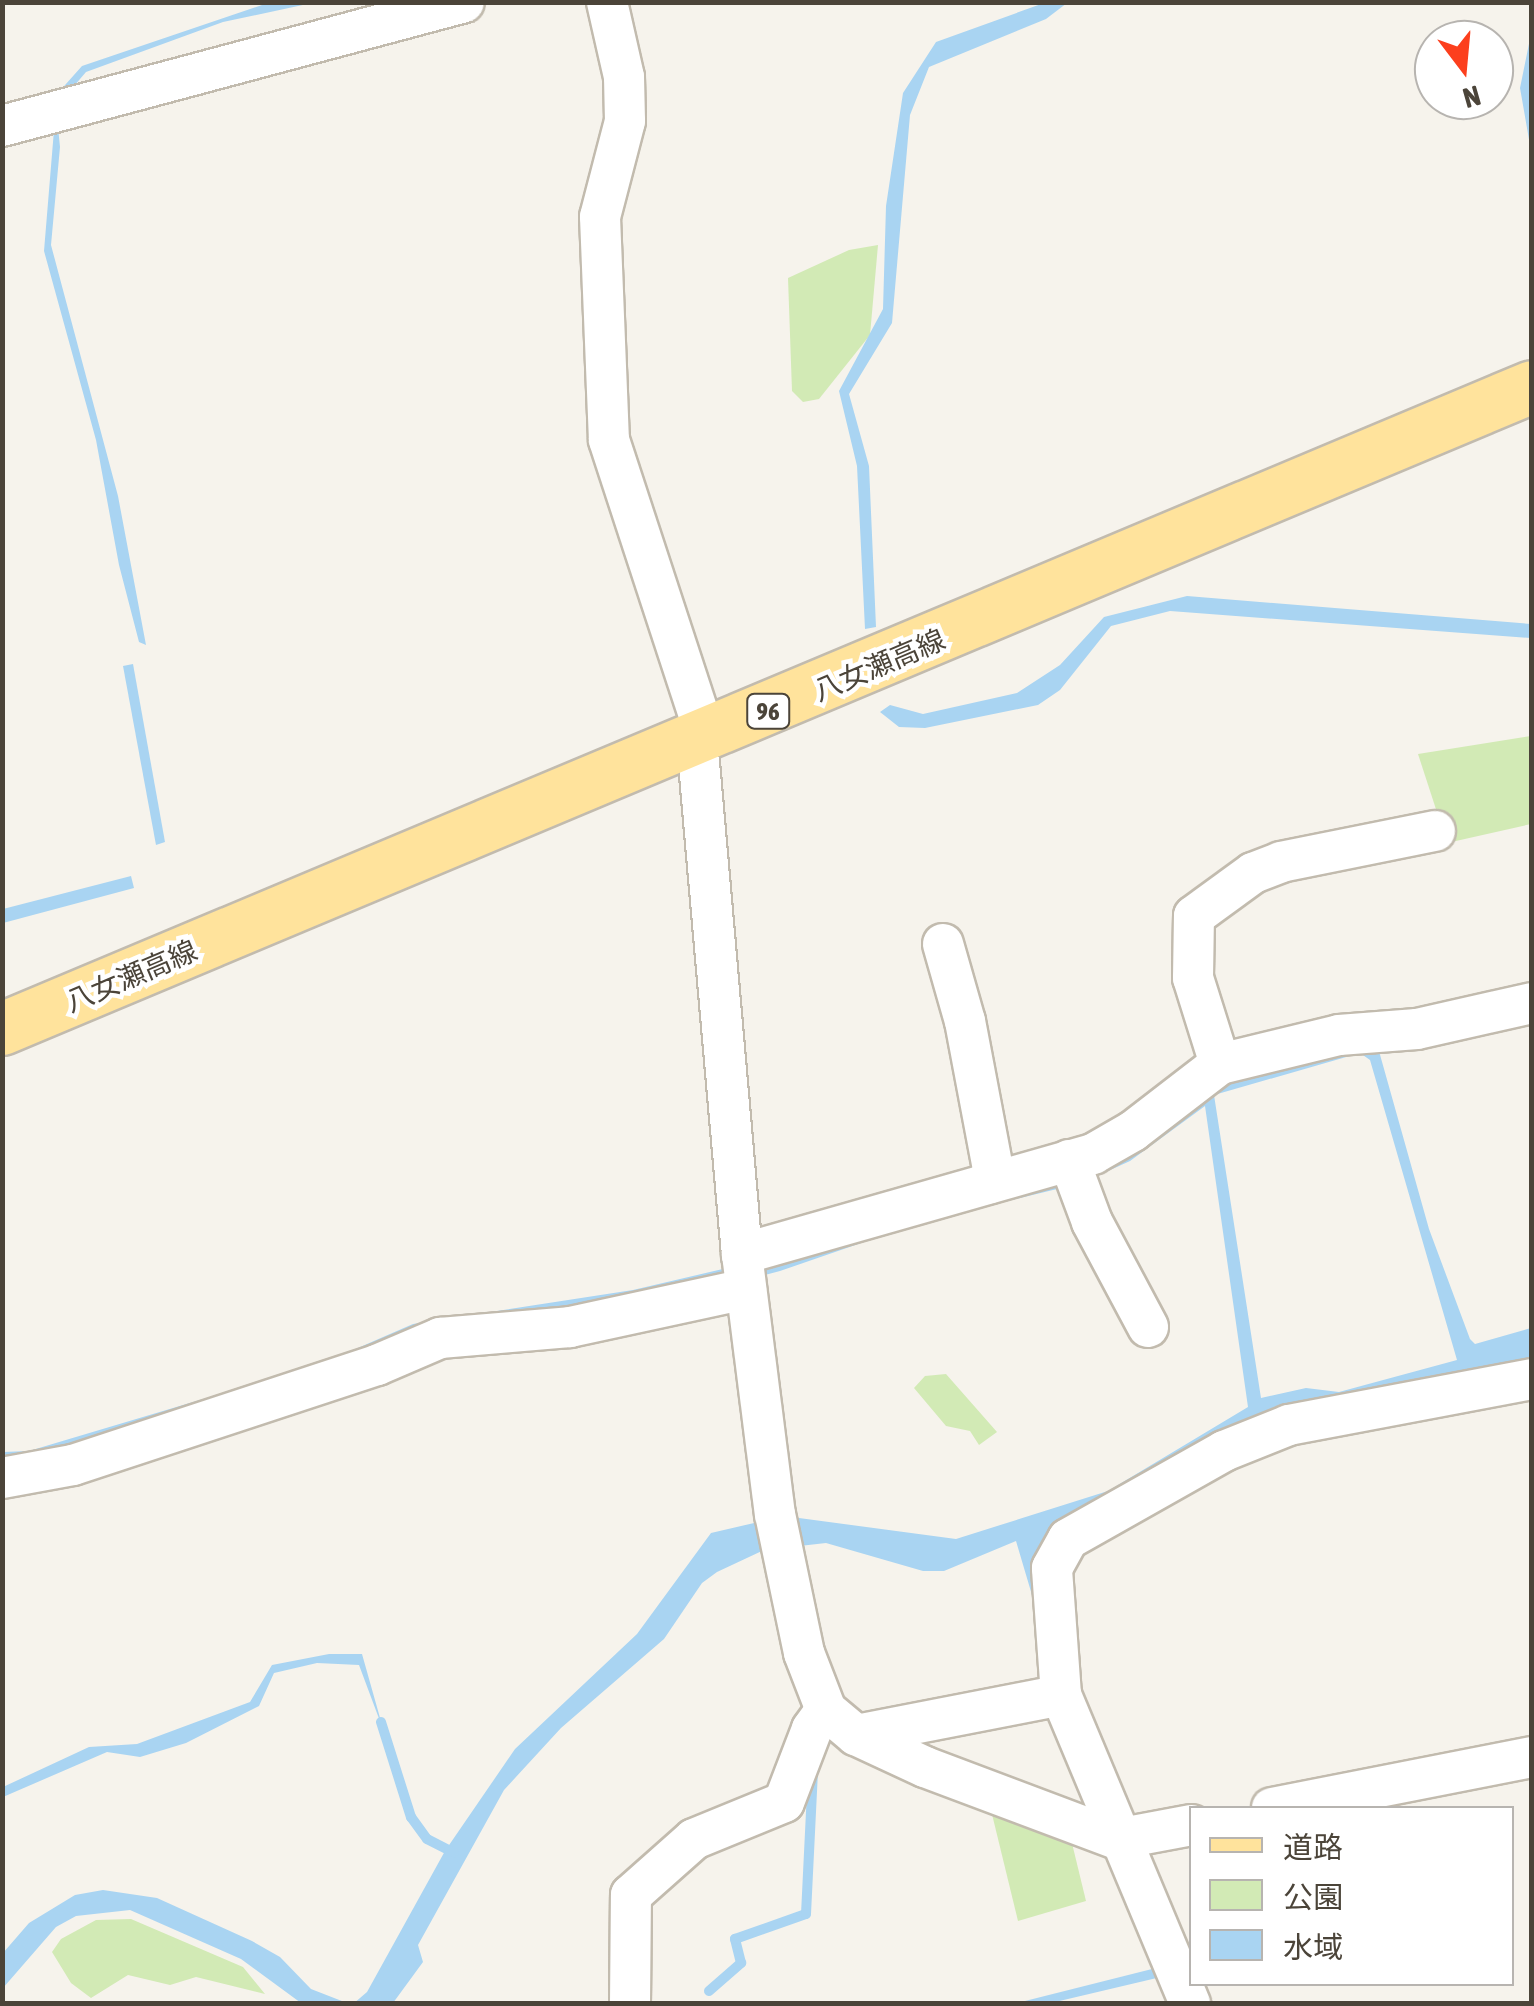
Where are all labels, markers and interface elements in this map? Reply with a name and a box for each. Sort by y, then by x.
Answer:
north arrow [1414,20,1514,120]
text: N [1459,79,1484,115]
street label: 八女瀬高線 [808,622,950,708]
road number: 96 [746,691,790,731]
street label: 八女瀬高線 [60,933,202,1019]
legend [1189,1806,1514,1986]
text: 道路 [1283,1830,1343,1864]
text: 公園 [1283,1880,1343,1914]
text: 水域 [1283,1930,1343,1964]

